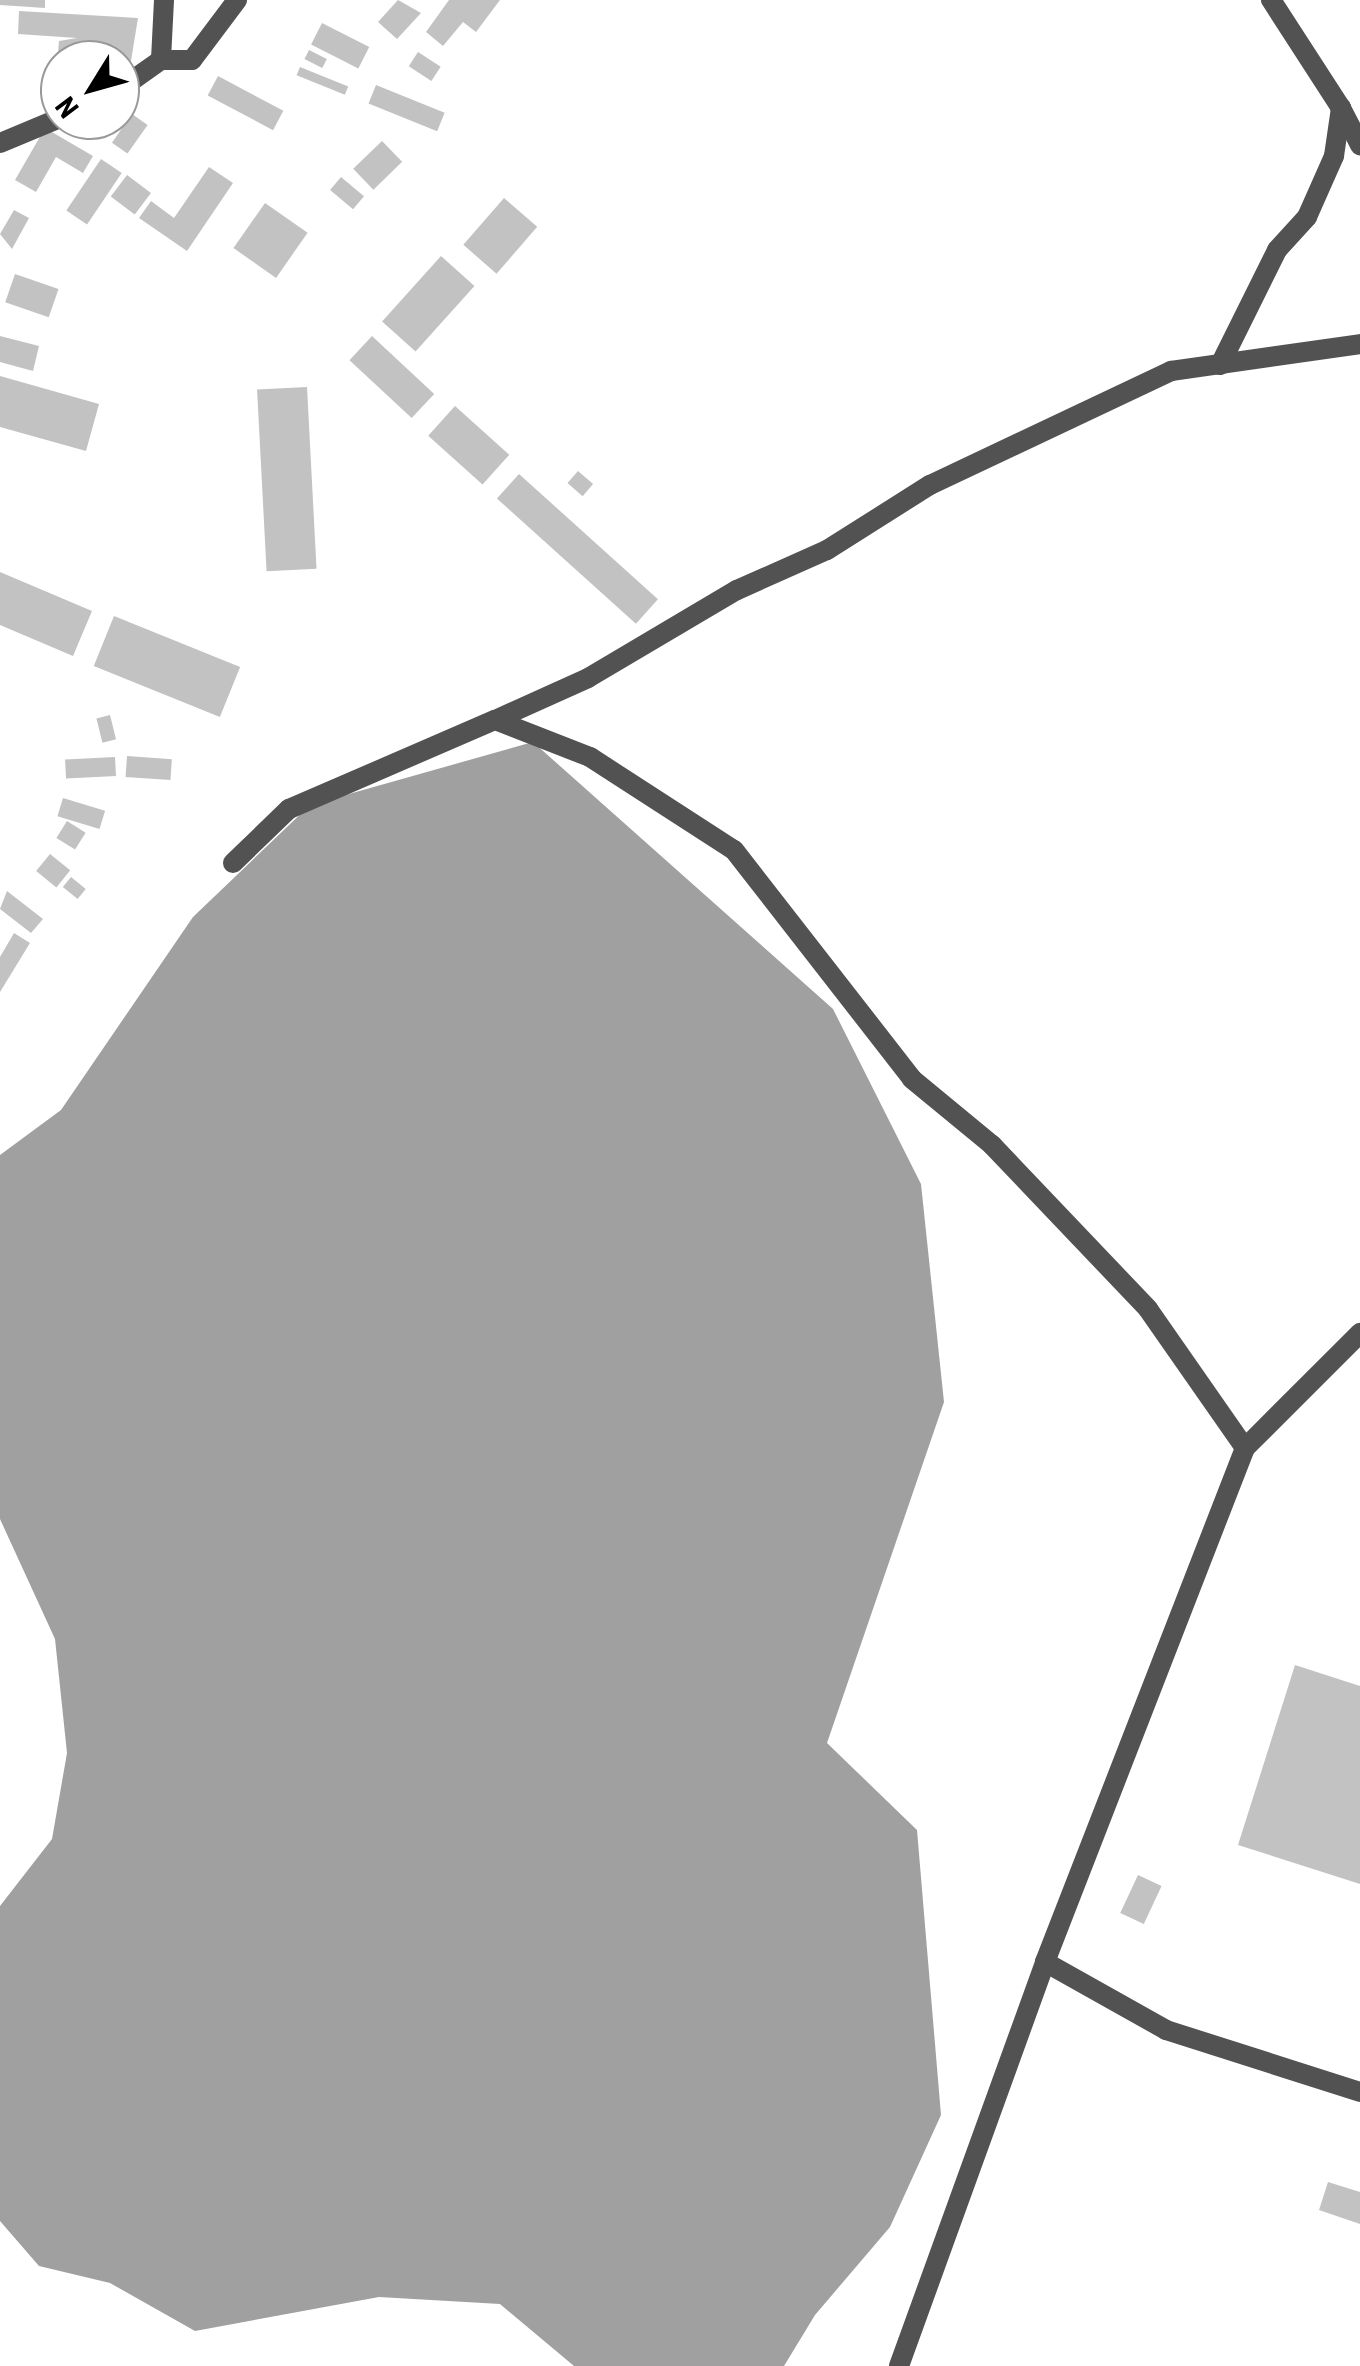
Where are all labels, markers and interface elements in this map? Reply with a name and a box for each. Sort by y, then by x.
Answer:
north arrow [40,40,140,140]
text: N [49,90,86,124]

